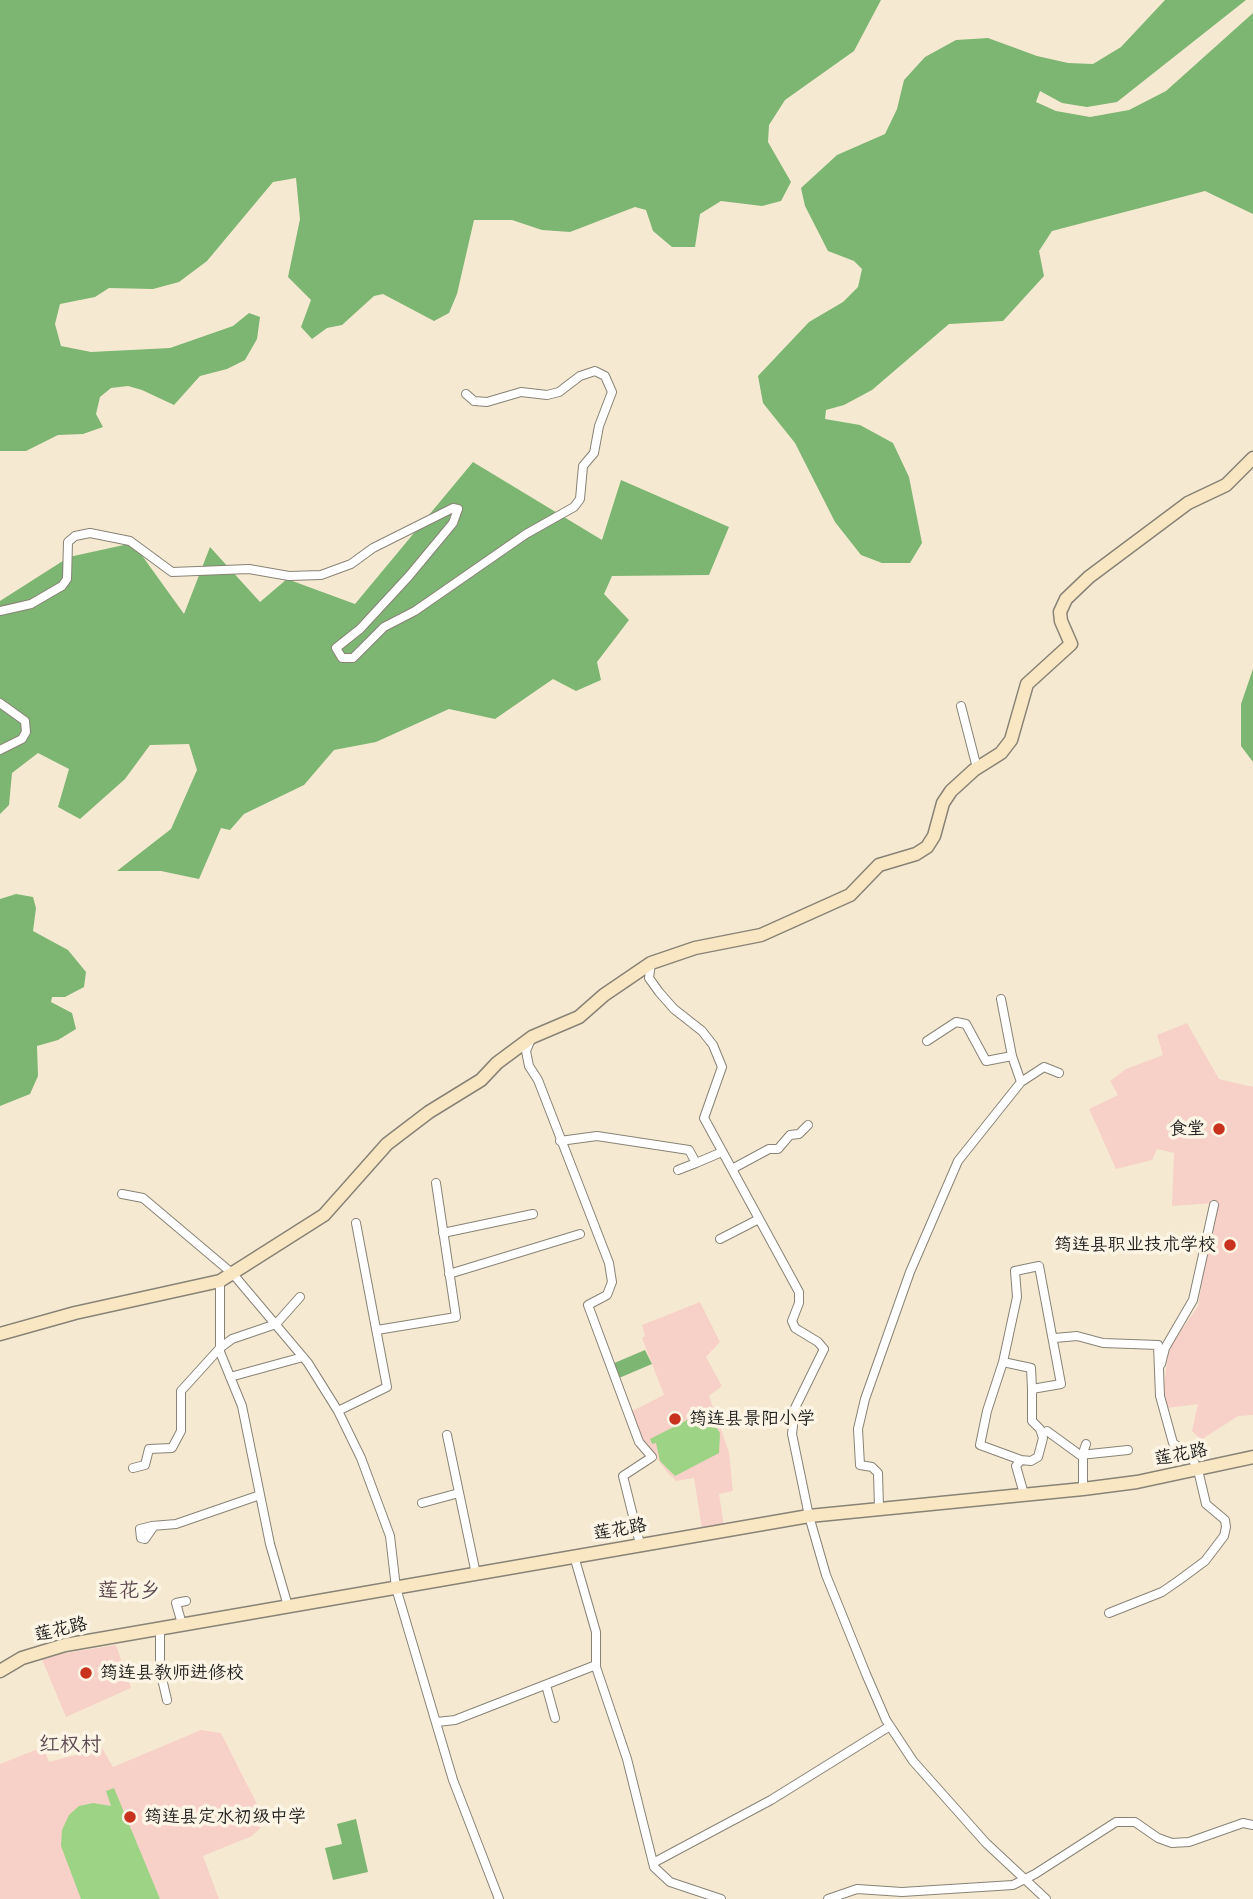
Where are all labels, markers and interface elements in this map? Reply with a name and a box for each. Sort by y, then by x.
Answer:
place label: 食堂 [1169,1118,1205,1140]
marker: 食堂 [1211,1121,1227,1137]
place label: 筠连县职业技术学校 [1054,1234,1216,1256]
marker: 筠连县职业技术学校 [1222,1237,1238,1253]
place label: 筠连县景阳小学 [689,1408,815,1430]
marker: 筠连县景阳小学 [667,1411,683,1427]
street label: 莲花路 [1152,1439,1210,1471]
street label: 莲花路 [592,1515,648,1545]
district label: 莲花乡 [98,1579,160,1605]
street label: 莲花路 [32,1613,90,1647]
place label: 筠连县教师进修校 [100,1662,244,1684]
marker: 筠连县教师进修校 [78,1665,94,1681]
district label: 红权村 [39,1733,101,1759]
place label: 筠连县定水初级中学 [144,1806,306,1828]
marker: 筠连县定水初级中学 [122,1809,138,1825]

